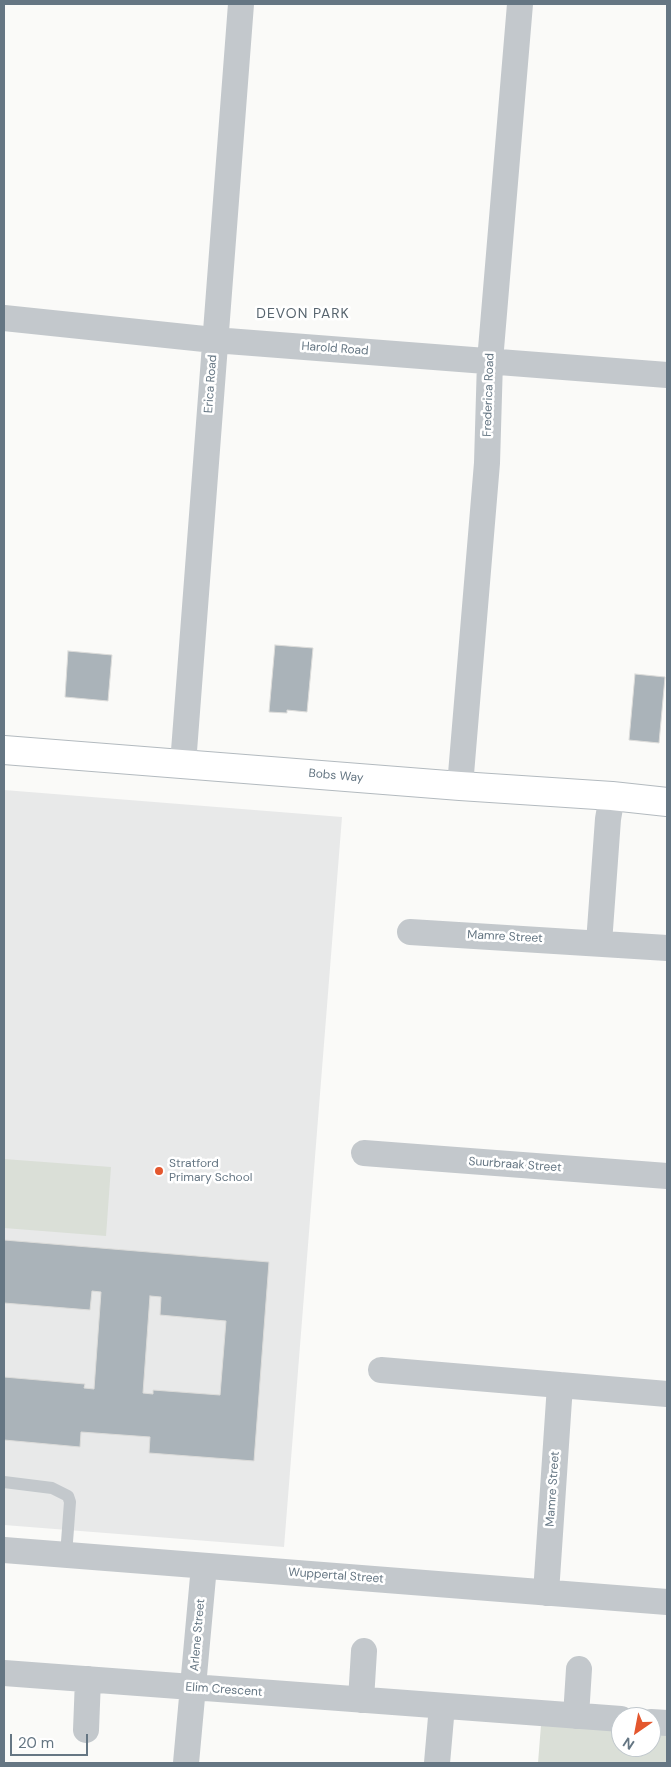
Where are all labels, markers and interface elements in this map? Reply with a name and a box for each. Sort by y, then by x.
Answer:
district label: DEVON PARK [255,306,351,322]
street label: Harold Road [301,339,369,359]
street label: Frederica Road [480,353,498,437]
street label: Erica Road [202,354,220,414]
street label: Bobs Way [308,766,364,786]
street label: Mamre Street [467,928,543,946]
street label: Suurbraak Street [468,1155,562,1175]
place label: Stratford Primary School [169,1157,252,1185]
marker: Stratford Primary School [153,1165,165,1177]
street label: Mamre Street [543,1451,563,1527]
street label: Wuppertal Street [288,1565,384,1587]
street label: Arlene Street [188,1598,208,1672]
street label: Elim Crescent [185,1680,263,1700]
north arrow [611,1707,661,1757]
scale bar [12,1724,90,1756]
text: 20 m [18,1733,54,1753]
text: N [619,1733,638,1754]

